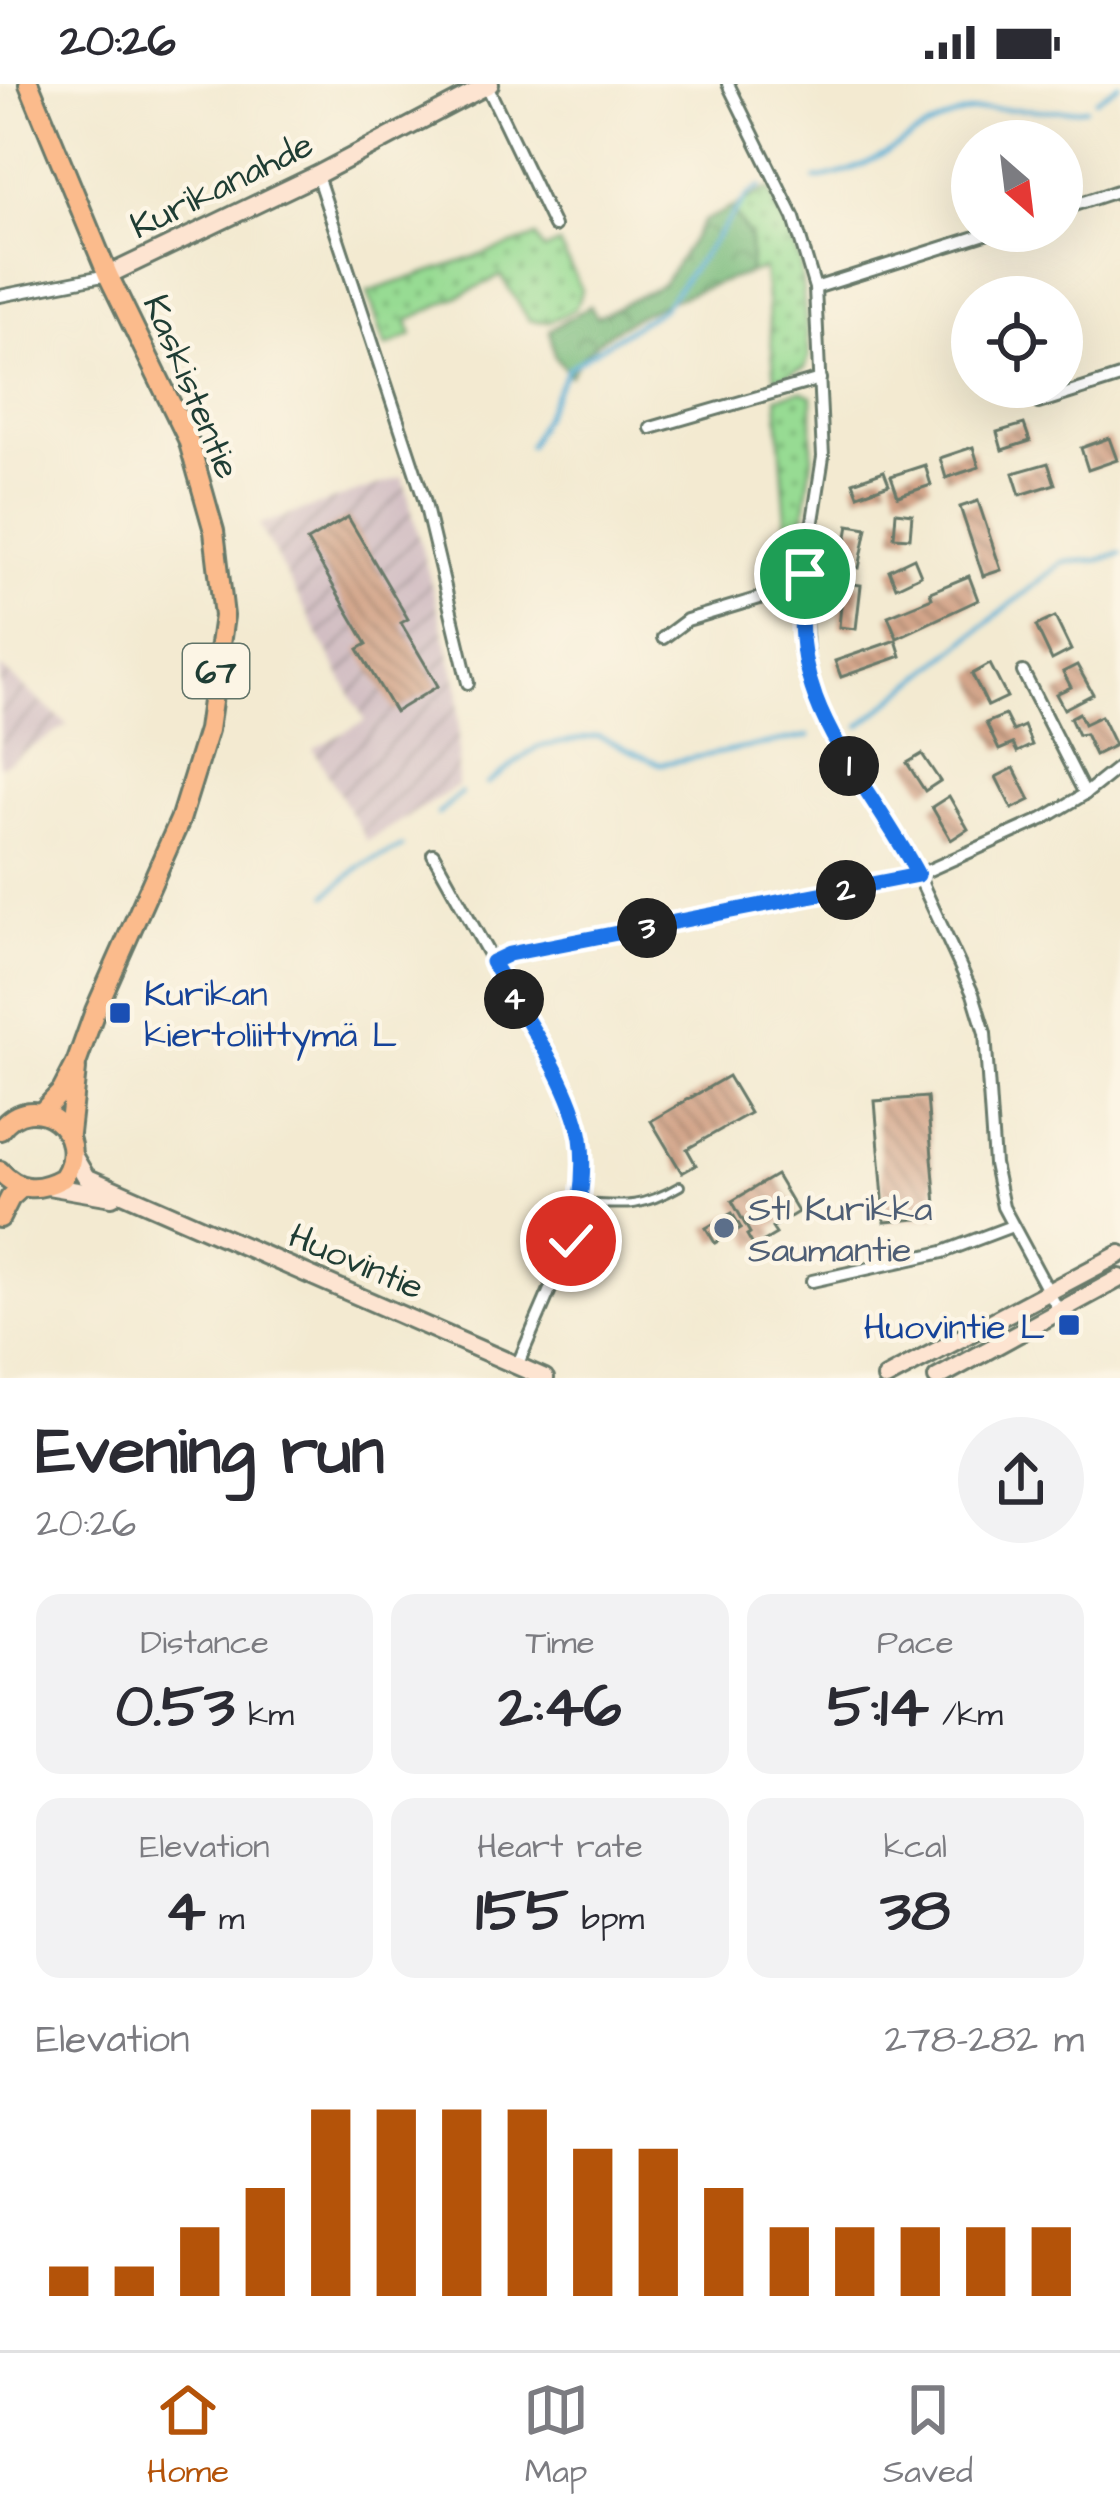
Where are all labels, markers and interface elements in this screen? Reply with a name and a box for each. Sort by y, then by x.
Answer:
text: 20:26 [60,11,176,73]
street label: Kurikanahde [122,120,322,253]
north arrow [951,120,1083,252]
map controls [951,120,1083,408]
button: locate [951,276,1083,408]
street label: Kaskistentie [129,287,252,487]
pin [754,523,856,625]
icon: arrive [772,541,838,607]
road number: 67 [183,644,249,698]
pin: 1 [819,736,879,796]
text: 1 [847,743,851,789]
pin: 2 [816,860,876,920]
text: 2 [837,867,855,913]
pin: 3 [617,898,677,958]
text: 3 [639,905,655,951]
place label: Kurikan kiertoliittymä L [144,969,397,1061]
pin: 4 [484,969,544,1029]
text: 4 [503,976,525,1022]
marker: Kurikan kiertoliittymä L [107,1000,133,1026]
place label: St1 Kurikka Saumantie [748,1184,933,1276]
pin [520,1190,622,1292]
icon: check [538,1208,604,1274]
street label: Huovintie [281,1211,431,1314]
marker: St1 Kurikka Saumantie [711,1215,737,1241]
place label: Huovintie L [864,1302,1045,1353]
marker: Huovintie L [1056,1312,1082,1338]
text: Evening run [36,1407,384,1499]
button: share [958,1417,1084,1543]
text: 20:26 [36,1498,136,1552]
text: Distance [141,1620,269,1666]
text: Time [525,1620,595,1666]
text: Pace [877,1620,954,1666]
text: 0.53 [115,1666,235,1749]
text: 2:46 [499,1666,621,1749]
text: 5:14 [828,1666,929,1749]
text: km [235,1692,294,1738]
text: /km [929,1692,1003,1738]
text: Elevation [140,1824,270,1870]
text: Heart rate [477,1824,643,1870]
text: kcal [884,1824,947,1870]
text: 4 [165,1870,206,1953]
text: 155 [476,1870,568,1953]
text: 38 [881,1870,950,1953]
text: m [206,1896,245,1942]
text: bpm [568,1896,644,1942]
text: Elevation [36,2014,190,2068]
text: 278–282 m [884,2014,1084,2068]
tab: Home [147,2377,229,2495]
tab: Map [523,2377,589,2495]
tab: Saved [883,2377,973,2495]

